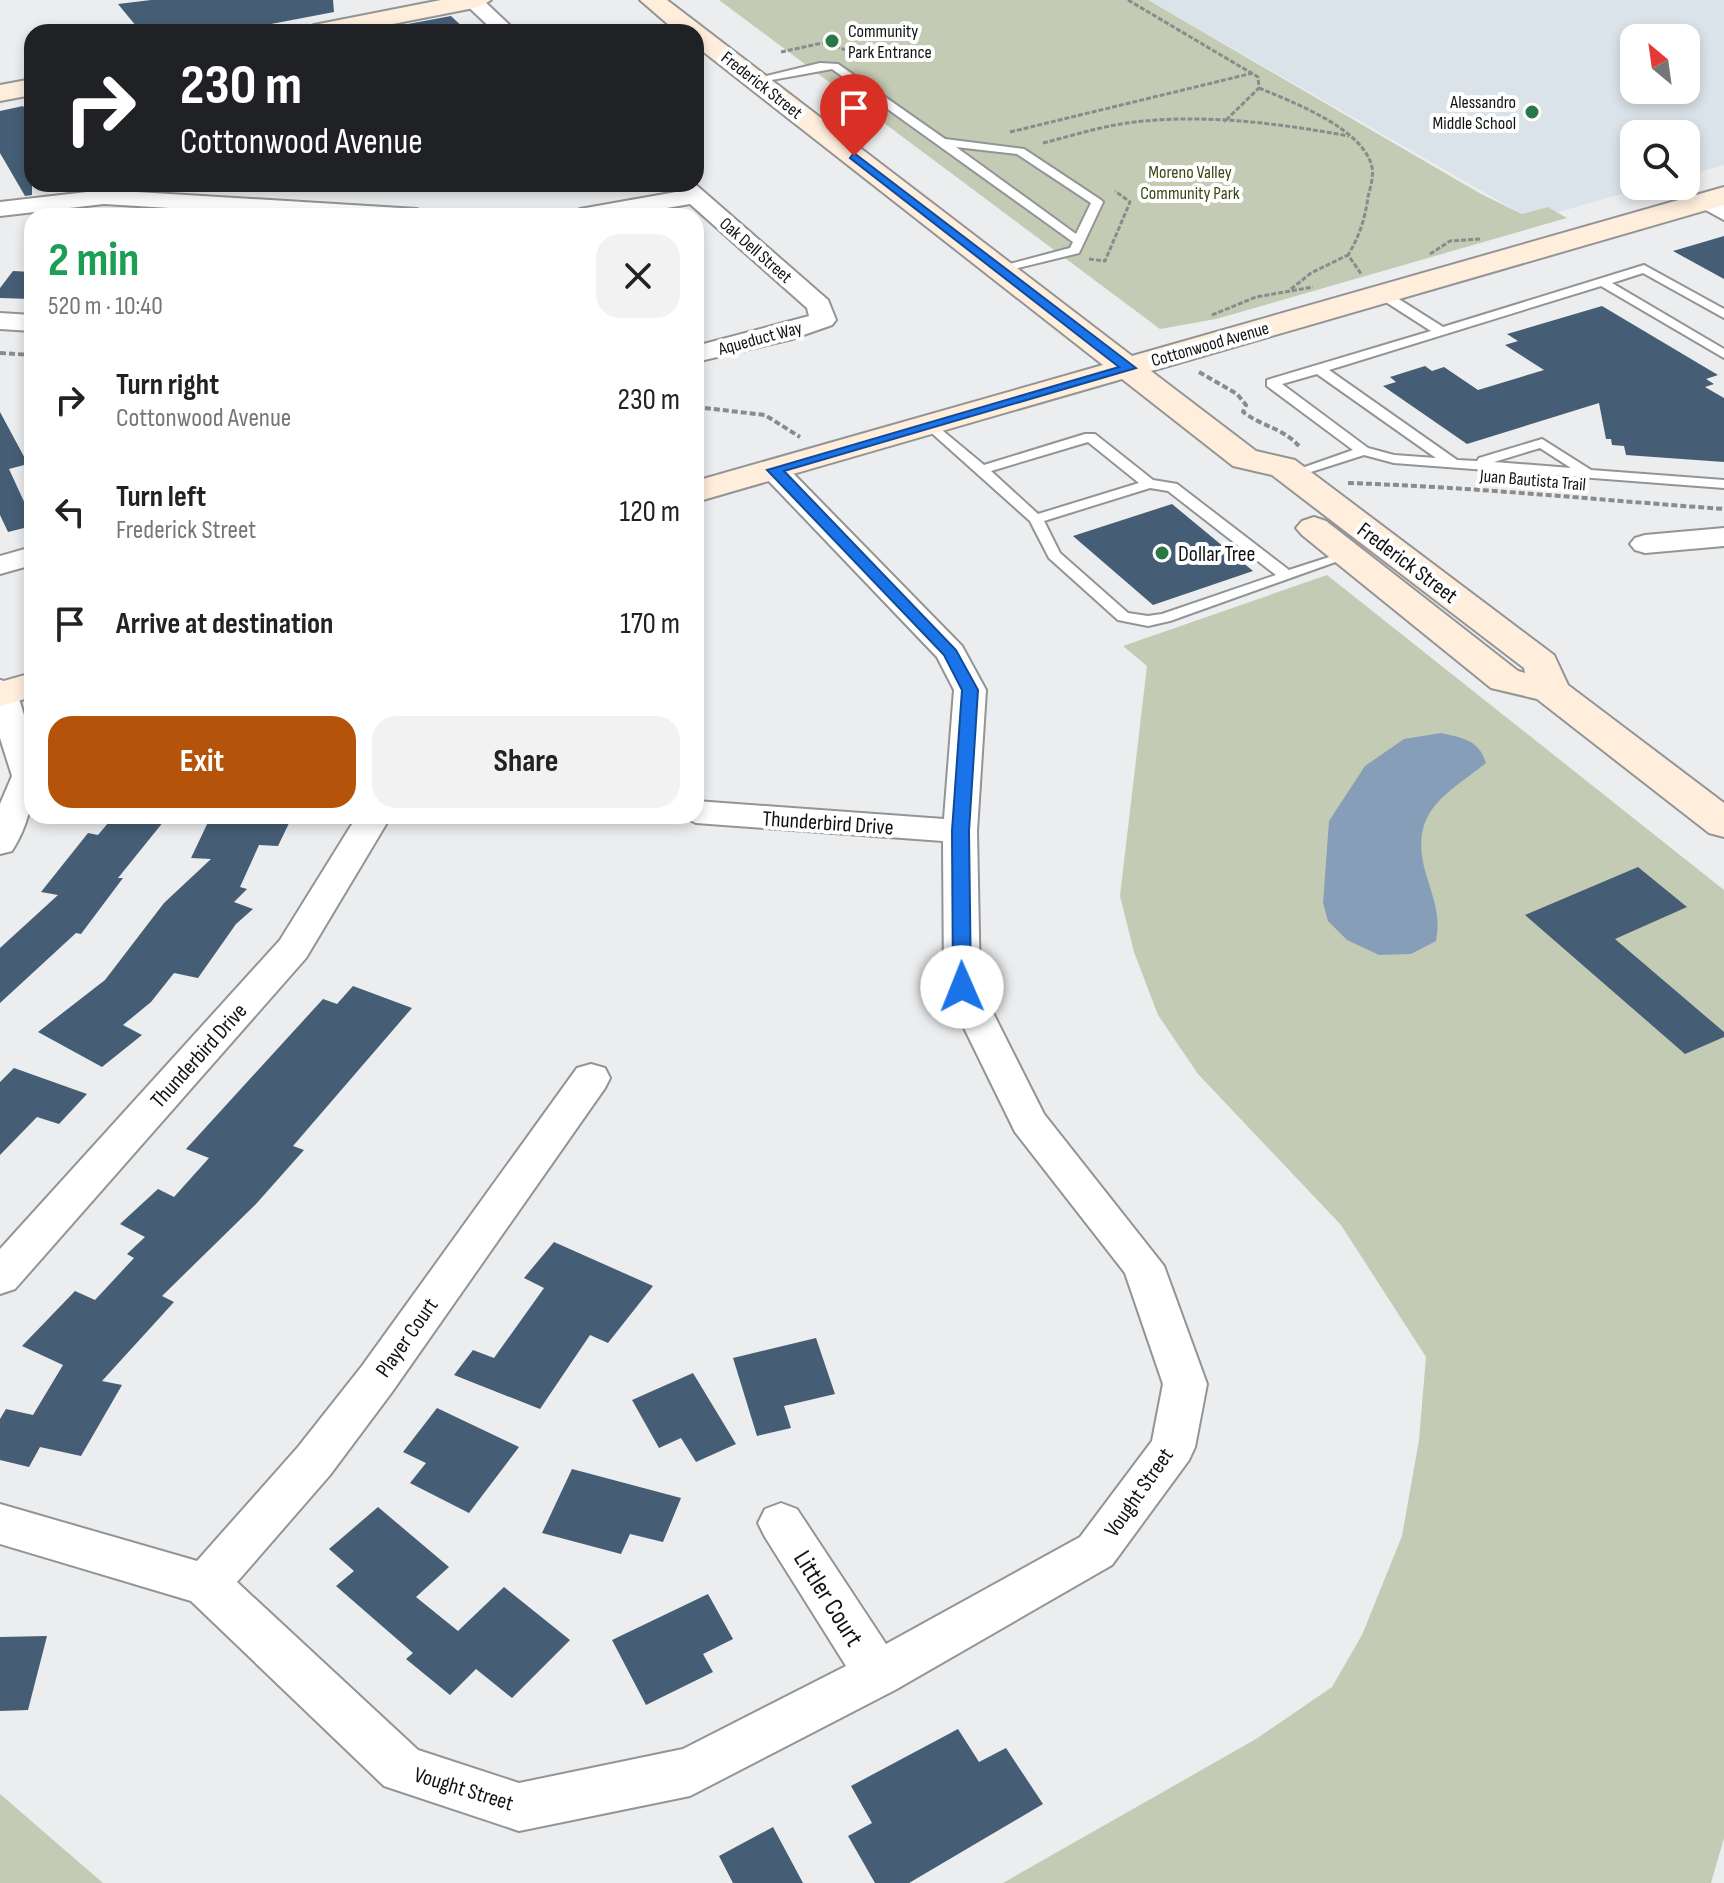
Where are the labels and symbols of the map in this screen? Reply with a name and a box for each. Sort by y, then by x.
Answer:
place label: Community Park Entrance [848,21,932,63]
north arrow [1620,24,1700,104]
marker: Community Park Entrance [823,32,841,50]
street label: Frederick Street [717,47,807,124]
pin [820,74,888,156]
place label: Alessandro Middle School [1433,92,1516,134]
marker: Alessandro Middle School [1523,103,1541,121]
park label: Moreno Valley Community Park [1140,162,1240,204]
street label: Oak Dell Street [715,213,797,288]
street label: Aqueduct Way [715,317,804,360]
street label: Cottonwood Avenue [1149,318,1271,371]
street label: Juan Bautista Trail [1478,465,1587,496]
street label: Frederick Street [1352,517,1463,610]
place label: Dollar Tree [1178,541,1255,568]
marker: Dollar Tree [1153,544,1171,562]
street label: Thunderbird Drive [761,805,894,842]
position arrow [920,945,1004,1029]
street label: Thunderbird Drive [145,998,253,1114]
street label: Player Court [370,1293,444,1383]
street label: Vought Street [1099,1443,1180,1543]
street label: Littler Court [786,1545,869,1652]
street label: Vought Street [411,1762,517,1817]

